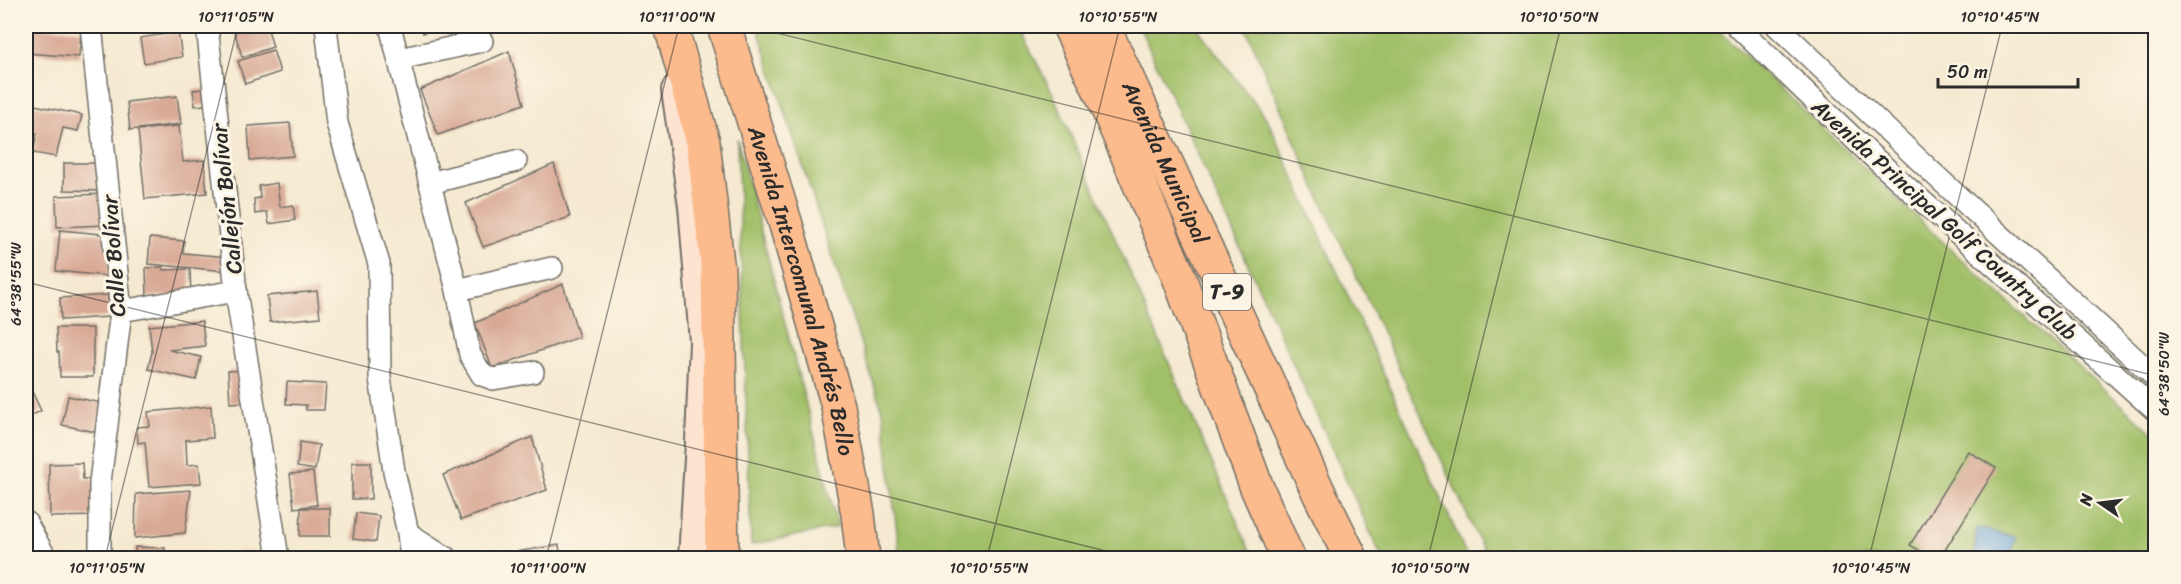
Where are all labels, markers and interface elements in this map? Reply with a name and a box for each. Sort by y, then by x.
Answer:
text: 10°11'05"N [198,4,275,30]
text: 10°11'00"N [639,4,716,30]
text: 10°10'55"N [1079,4,1158,30]
text: 10°10'50"N [1519,4,1599,30]
text: 10°10'45"N [1961,4,2040,30]
scale bar [1938,51,2078,89]
text: 50 m [1947,56,1988,88]
street label: Avenida Municipal [1110,73,1220,251]
street label: Avenida Principal Golf Country Club [1801,88,2087,350]
street label: Callejón Bolívar [199,120,254,276]
street label: Avenida Intercomunal Andrés Bello [736,120,866,459]
street label: Calle Bolívar [90,192,137,318]
text: 64°38'55"W [3,242,29,326]
road number: T-9 [1203,274,1251,310]
text: 64°38'50"W [2151,332,2177,416]
north arrow [2070,473,2130,533]
text: N [2070,490,2102,509]
text: 10°11'05"N [69,555,146,581]
text: 10°11'00"N [510,555,587,581]
text: 10°10'55"N [950,555,1029,581]
text: 10°10'50"N [1390,555,1470,581]
text: 10°10'45"N [1832,555,1911,581]

